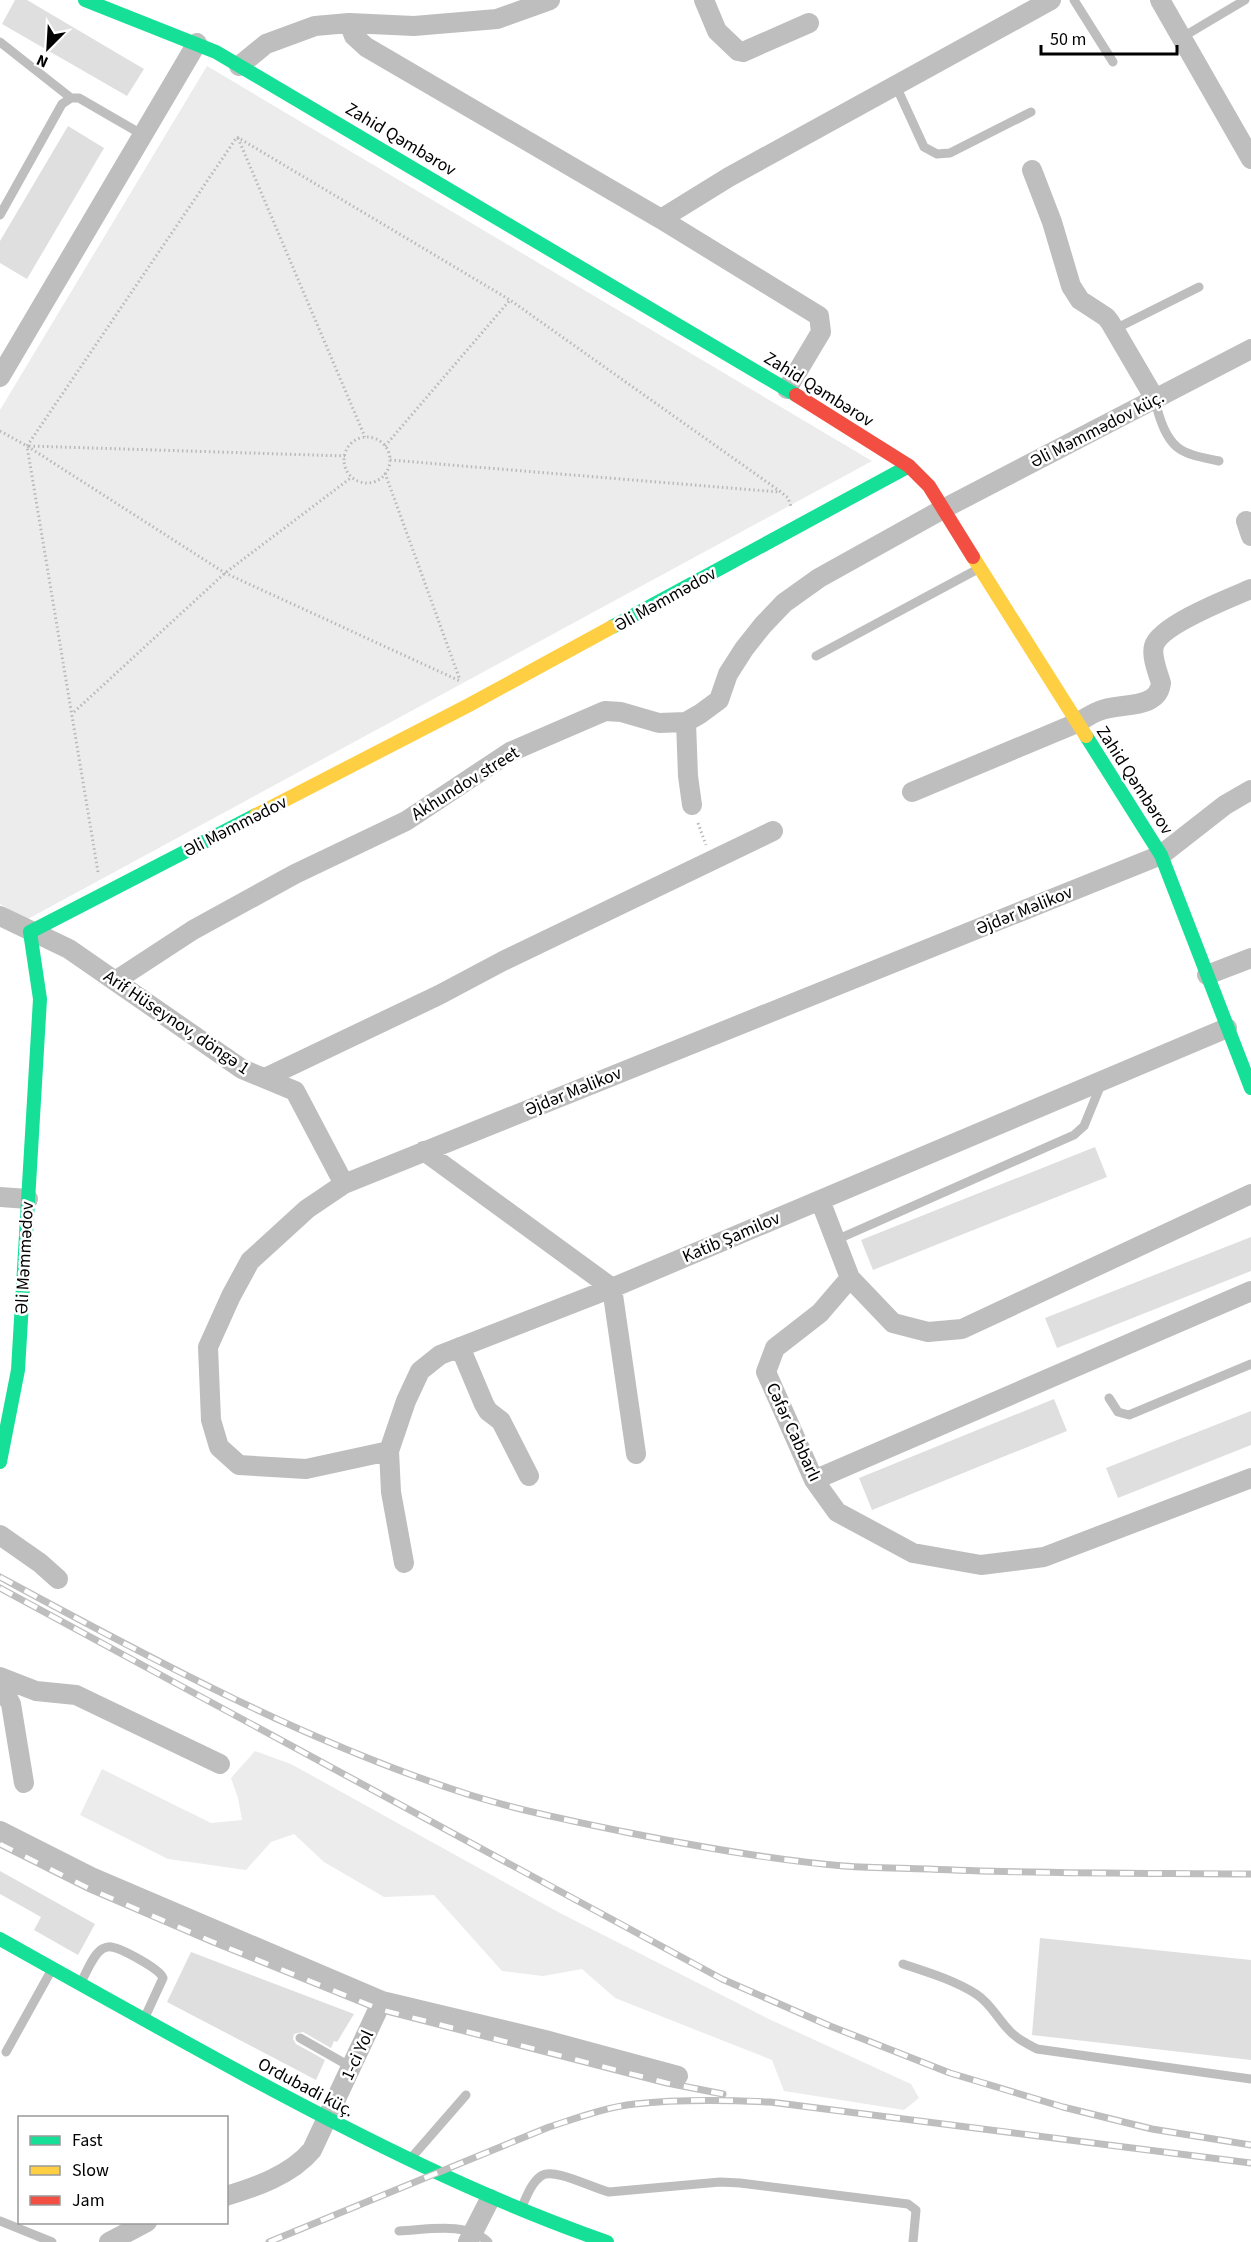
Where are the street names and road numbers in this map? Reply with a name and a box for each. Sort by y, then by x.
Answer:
street label: Zahid Qəmbərov [341,96,461,183]
street label: Zahid Qəmbərov [759,346,879,433]
street label: Əli Məmmədov küç. [1026,385,1169,474]
street label: Əli Məmmədov [610,561,721,638]
street label: Zahid Qəmbərov [1090,721,1179,840]
street label: Akhundov street [407,740,524,827]
street label: Əli Məmmədov [179,789,292,863]
street label: Əjdər Məlikov [972,879,1077,941]
street label: Arif Hüseynov, döngə 1 [99,964,255,1081]
street label: Əjdər Məlikov [521,1060,626,1122]
street label: Əli Məmmədov [9,1200,40,1315]
street label: Katib Şamilov [678,1205,785,1269]
street label: Cəfər Cabbarlı [760,1379,827,1486]
street label: 1-ci Yol [335,2026,380,2084]
street label: Ordubadi küç. [253,2052,358,2123]

